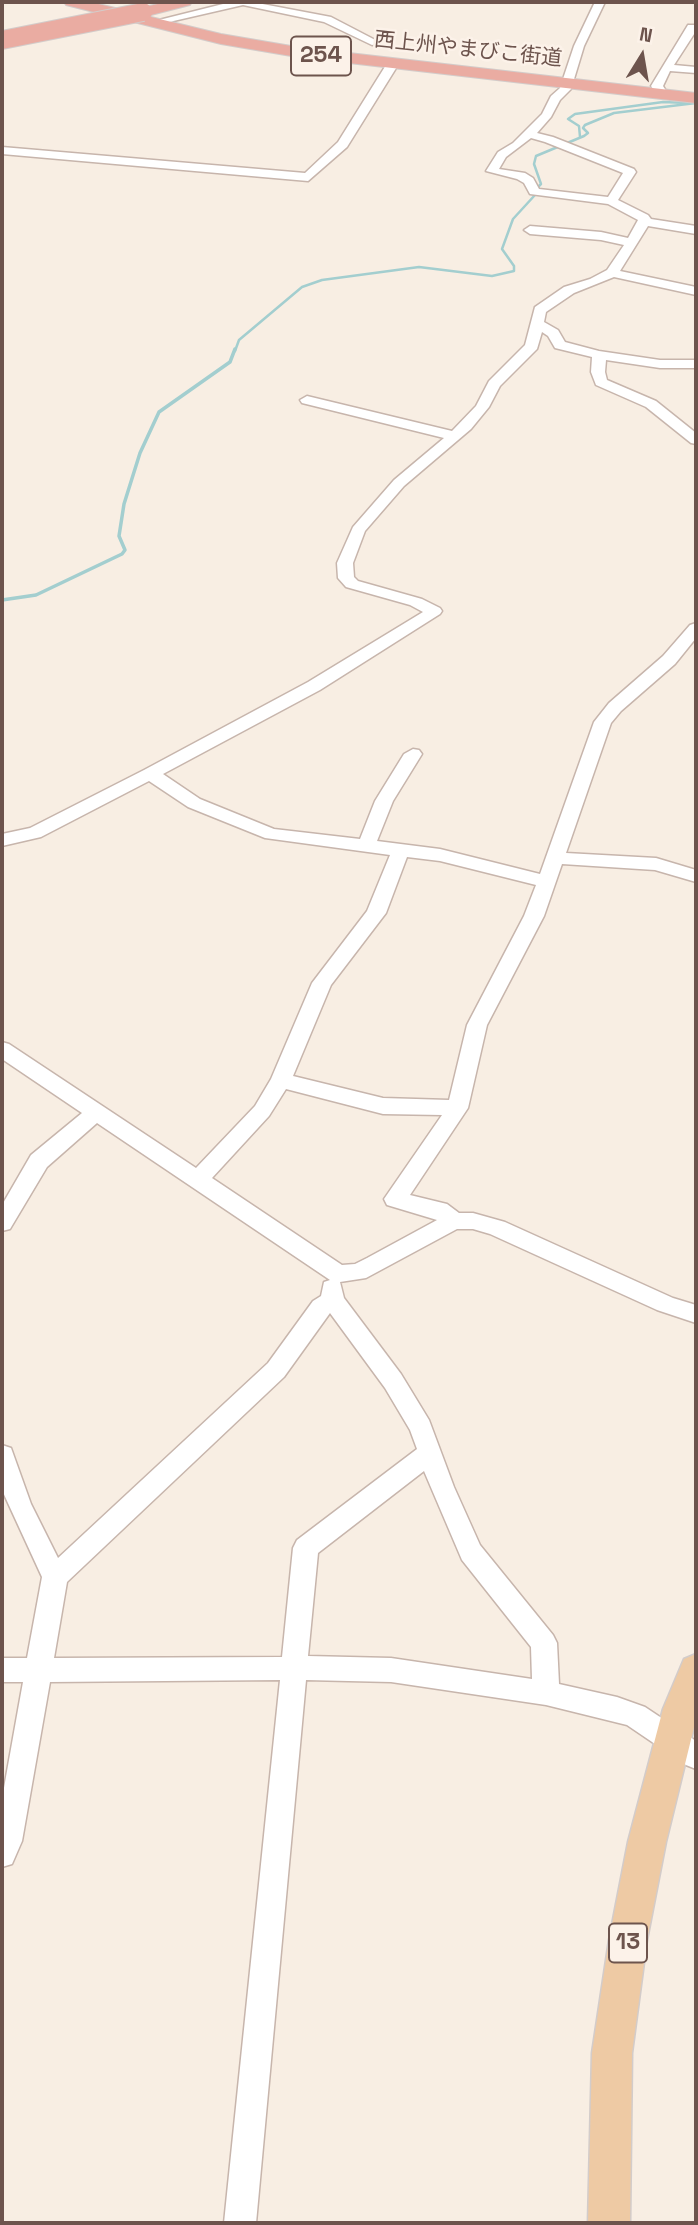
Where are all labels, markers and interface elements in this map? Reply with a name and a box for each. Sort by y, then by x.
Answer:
north arrow [607,21,677,91]
text: N [637,21,655,48]
street label: 西上州やまびこ街道 [373,28,563,72]
road number: 254 [291,36,351,76]
road number: 13 [609,1924,647,1962]

